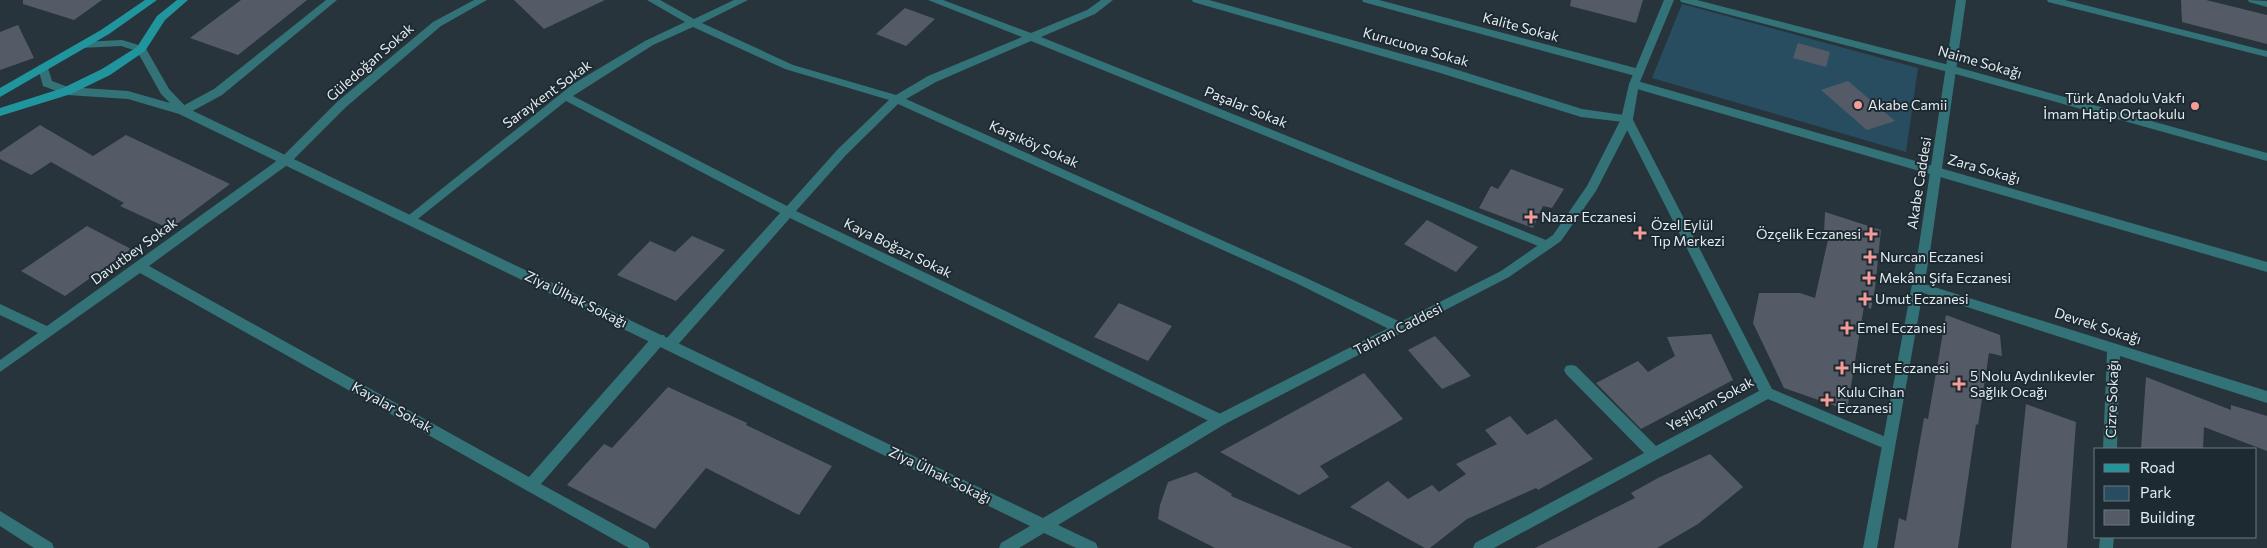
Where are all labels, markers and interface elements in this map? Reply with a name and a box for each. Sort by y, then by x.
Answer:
street label: Kalite Sokak [1481,8,1562,45]
street label: Güledoğan Sokak [323,19,417,104]
street label: Kurucuova Sokak [1361,23,1471,70]
street label: Naime Sokağı [1936,41,2024,82]
street label: Saraykent Sokak [499,55,595,132]
street label: Paşalar Sokak [1202,82,1291,131]
place label: Türk Anadolu Vakfı İmam Hatip Ortaokulu [2043,89,2185,122]
place label: Akabe Camii [1868,96,1947,113]
marker: Akabe Camii [1852,99,1864,111]
marker: Türk Anadolu Vakfı İmam Hatip Ortaokulu [2189,100,2201,112]
street label: Karşıköy Sokak [987,116,1082,171]
street label: Akabe Caddesi [1903,135,1934,230]
street label: Zara Sokağı [1946,150,2022,187]
place label: Nazar Eczanesi [1541,208,1636,225]
marker: Nazar Eczanesi [1525,211,1537,223]
street label: Davutbey Sokak [87,213,181,288]
street label: Kaya Boğazı Sokak [841,214,955,281]
place label: Özel Eylül Tıp Merkezi [1651,216,1725,249]
place label: Özçelik Eczanesi [1756,225,1861,242]
marker: Özel Eylül Tıp Merkezi [1633,226,1647,240]
marker: Özçelik Eczanesi [1865,228,1877,240]
place label: Nurcan Eczanesi [1880,248,1984,265]
marker: Nurcan Eczanesi [1864,251,1876,263]
street label: Ziya Ülhak Sokağı [522,266,630,331]
place label: Mekânı Şifa Eczanesi [1879,269,2011,286]
marker: Mekânı Şifa Eczanesi [1863,272,1875,284]
place label: Umut Eczanesi [1875,290,1969,307]
marker: Umut Eczanesi [1859,293,1871,305]
street label: Tahran Caddesi [1351,299,1445,358]
street label: Devrek Sokağı [2053,303,2144,348]
place label: Emel Eczanesi [1857,319,1946,336]
marker: Emel Eczanesi [1841,322,1853,334]
place label: Hicret Eczanesi [1852,359,1949,376]
street label: Cizre Sokağı [2102,360,2121,438]
marker: Hicret Eczanesi [1836,362,1848,374]
place label: 5 Nolu Aydınlıkevler Sağlık Ocağı [1970,367,2095,400]
street label: Yeşilçam Sokak [1663,372,1757,435]
marker: 5 Nolu Aydınlıkevler Sağlık Ocağı [1952,377,1966,391]
street label: Kayalar Sokak [349,378,436,436]
place label: Kulu Cihan Eczanesi [1837,383,1905,416]
marker: Kulu Cihan Eczanesi [1821,394,1833,406]
street label: Ziya Ülhak Sokağı [886,442,994,507]
legend [2094,448,2257,538]
text: Road [2140,458,2175,476]
text: Park [2140,483,2171,501]
text: Building [2140,508,2195,526]

